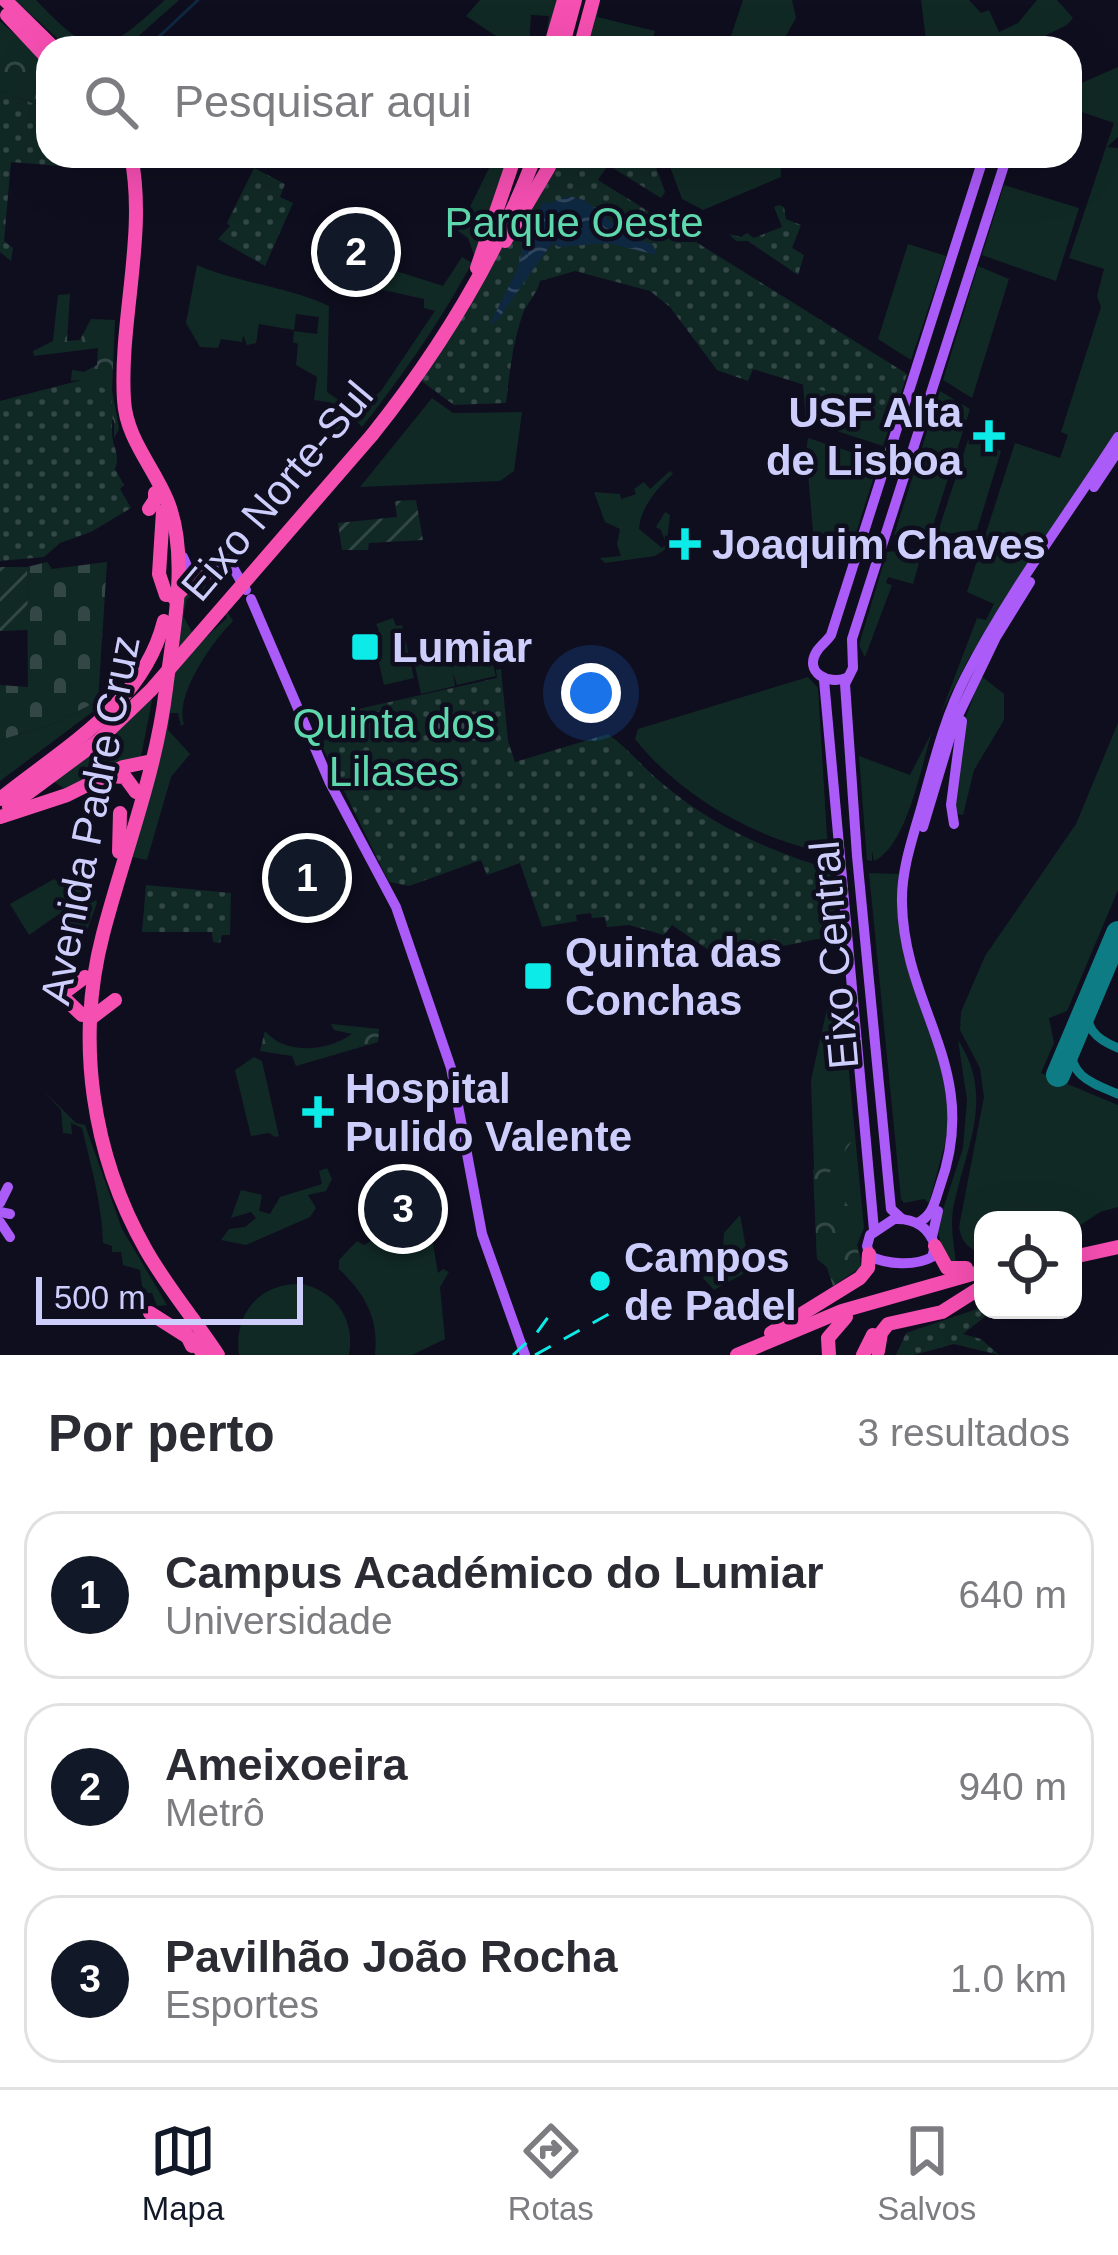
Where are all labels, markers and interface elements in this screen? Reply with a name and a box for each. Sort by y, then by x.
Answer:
search box [36,36,1082,168]
icon: search [78,69,144,135]
text: Pesquisar aqui [174,76,472,127]
park label: Parque Oeste [444,199,704,246]
pin: 2 [317,207,395,297]
street label: Eixo Norte-Sul [172,372,382,610]
place label: USF Alta de Lisboa [766,389,963,484]
marker: USF Alta de Lisboa [973,420,1005,452]
place label: Joaquim Chaves [712,521,1046,568]
marker: Joaquim Chaves [669,528,701,560]
place label: Lumiar [392,624,532,671]
street label: Avenida Padre Cruz [31,631,149,1009]
marker: Lumiar [349,631,381,663]
your location [561,663,621,723]
park label: Quinta dos Lilases [292,700,496,795]
pin: 1 [268,833,346,923]
street label: Eixo Central [801,839,867,1071]
place label: Quinta das Conchas [565,929,782,1024]
marker: Quinta das Conchas [522,960,554,992]
place label: Hospital Pulido Valente [345,1065,632,1160]
marker: Hospital Pulido Valente [302,1096,334,1128]
pin: 3 [364,1164,442,1254]
map controls [974,1211,1082,1319]
button: locate [974,1211,1082,1319]
place label: Campos de Padel [624,1234,797,1329]
marker: Campos de Padel [587,1268,613,1294]
scale bar [36,1271,303,1324]
text: 500 m [54,1279,146,1316]
text: Por perto [48,1405,275,1462]
text: 3 resultados [858,1411,1070,1454]
text: Campus Académico do Lumiar [165,1547,823,1598]
text: 1 [79,1573,101,1616]
text: 640 m [959,1573,1067,1616]
text: Universidade [165,1599,393,1642]
text: Ameixoeira [165,1739,408,1790]
text: 2 [79,1765,101,1808]
text: 940 m [959,1765,1067,1808]
text: Metrô [165,1791,265,1834]
text: Pavilhão João Rocha [165,1931,618,1982]
text: 3 [79,1957,101,2000]
text: 1.0 km [950,1957,1067,2000]
text: Esportes [165,1983,319,2026]
tab: Mapa [142,2118,224,2228]
tab: Rotas [508,2118,594,2228]
tab: Salvos [877,2118,976,2228]

